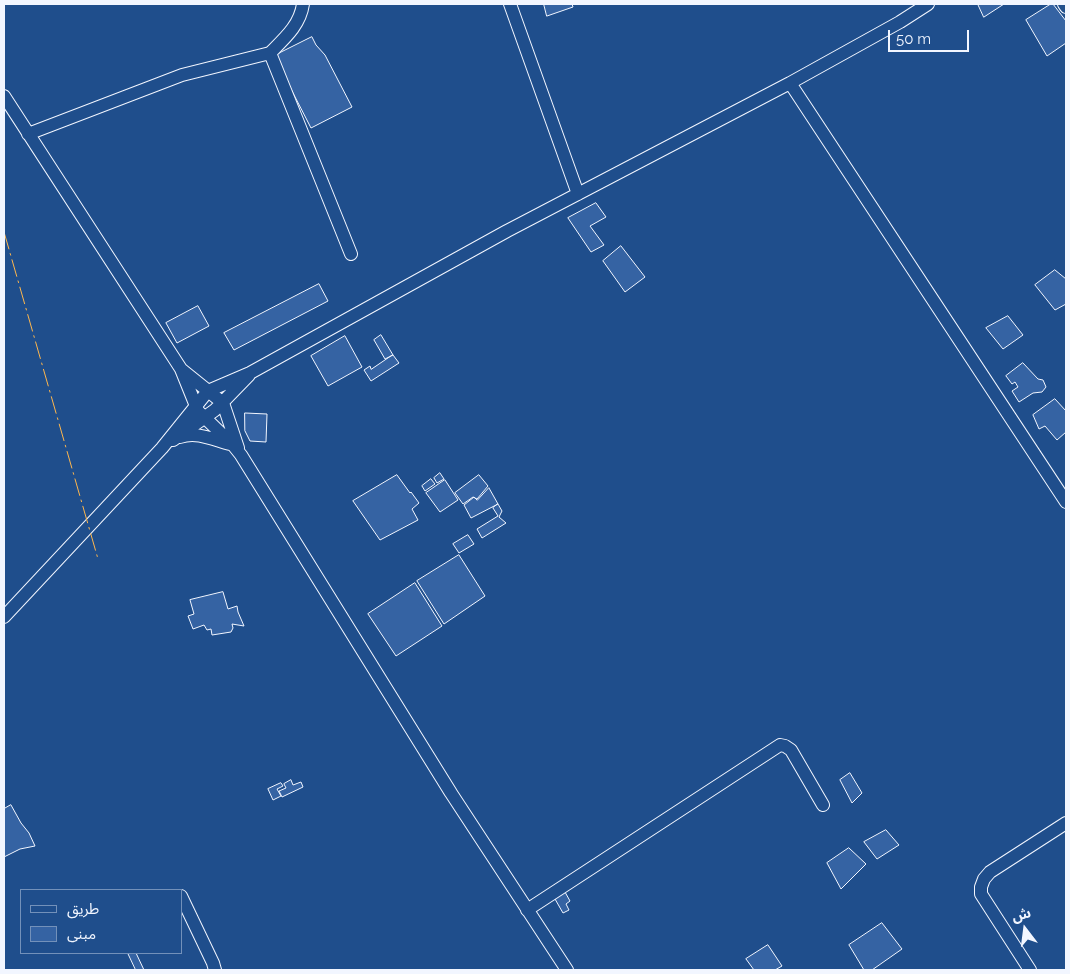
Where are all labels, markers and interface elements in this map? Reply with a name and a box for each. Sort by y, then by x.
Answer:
scale bar [890,20,971,52]
text: 50 m [896,30,931,48]
legend [20,889,182,954]
text: طريق [67,900,99,918]
north arrow [1000,904,1050,954]
text: ش [1010,904,1032,925]
text: مبنى [67,925,96,943]

